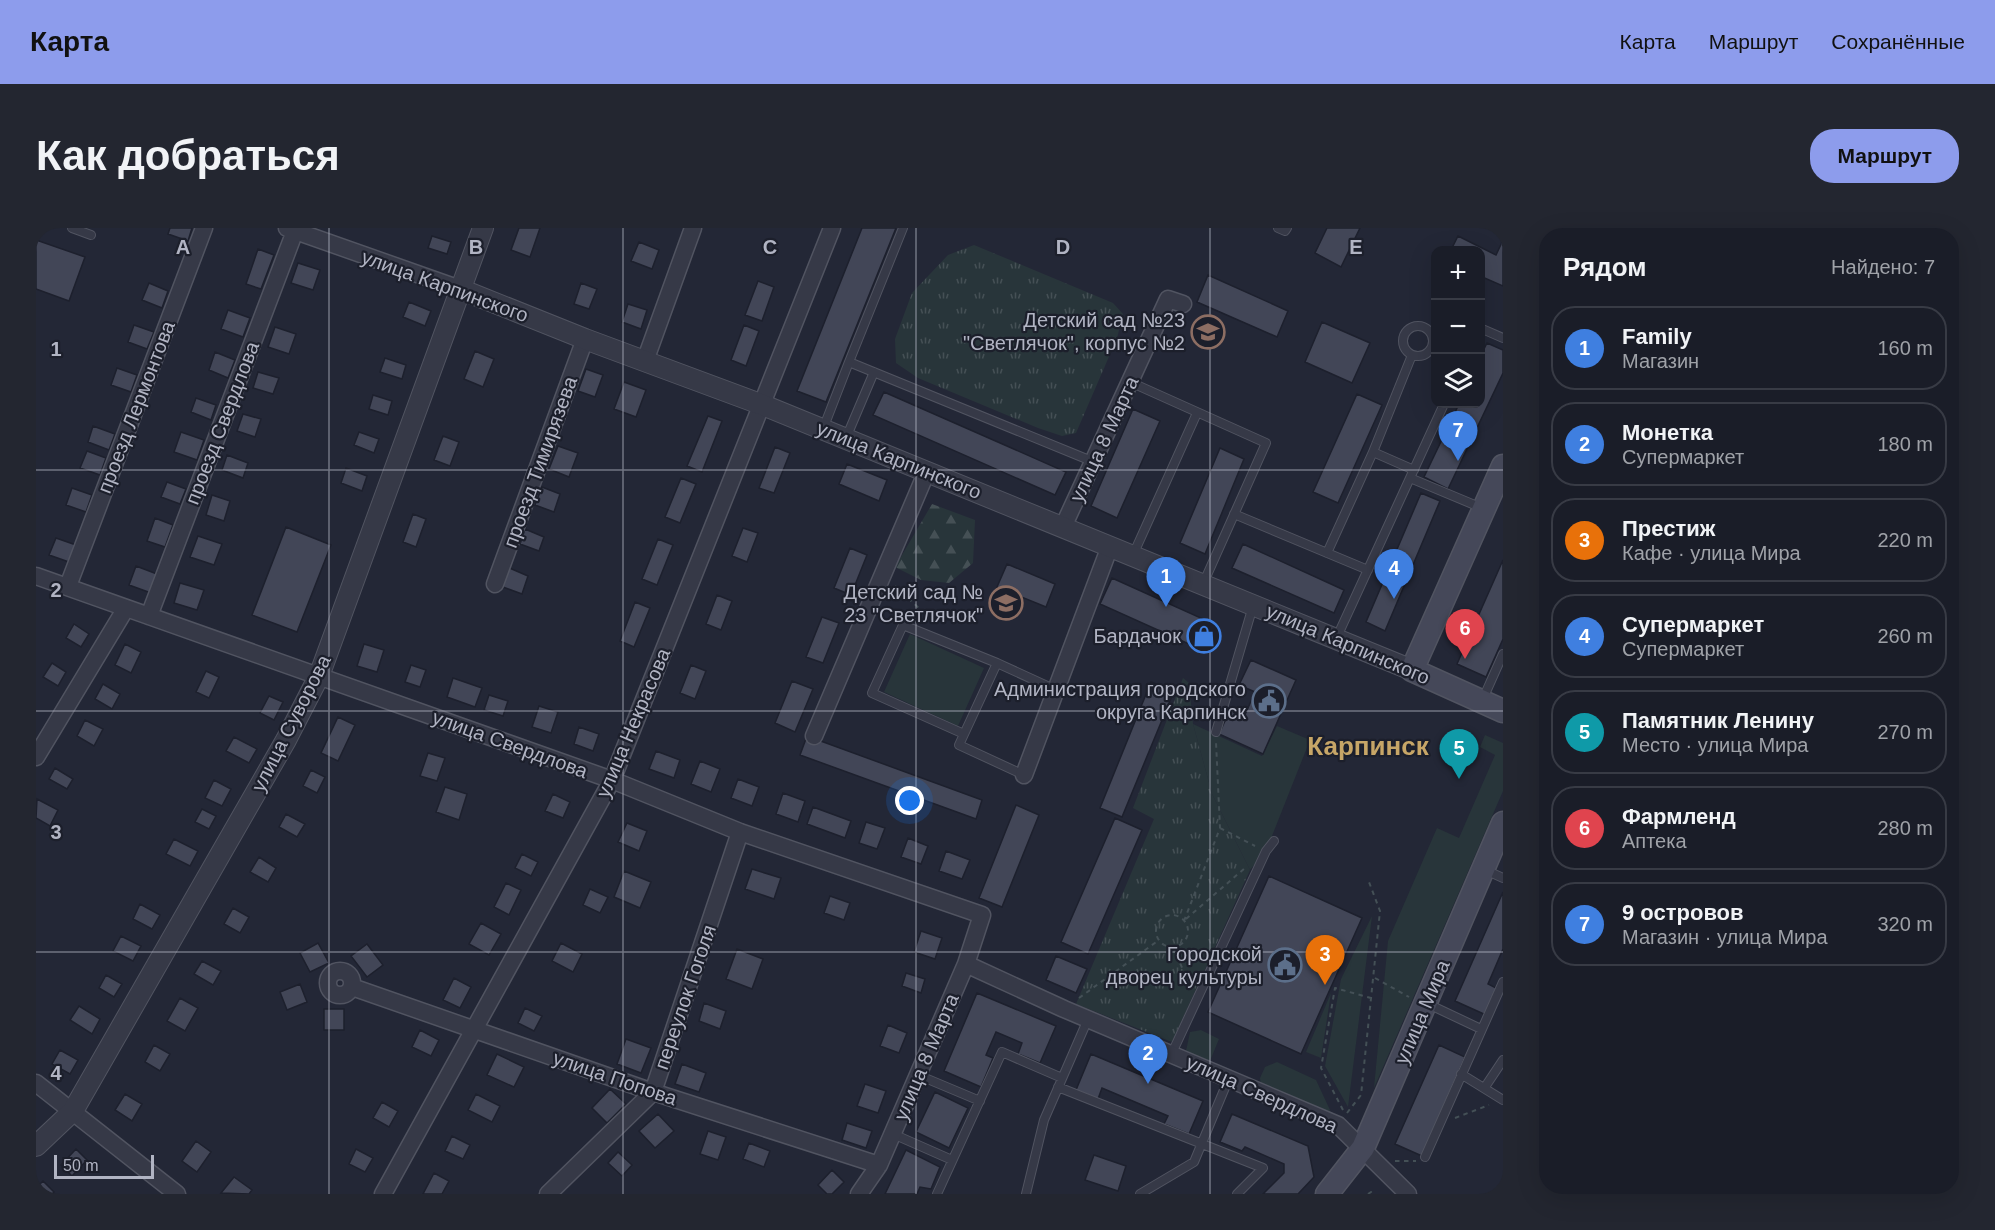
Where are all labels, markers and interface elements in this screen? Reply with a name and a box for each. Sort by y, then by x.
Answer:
text: Карта [30,26,109,57]
text: Карта [1620,30,1676,53]
text: Маршрут [1709,30,1798,53]
text: Сохранённые [1831,30,1965,53]
button: Маршрут [1810,129,1959,183]
text: Как добраться [36,132,340,179]
text: A [176,236,190,258]
text: B [469,236,483,258]
text: C [763,236,777,258]
text: D [1056,236,1070,258]
text: E [1349,236,1363,258]
street label: улица Карпинского [359,246,531,326]
map controls [1431,246,1485,408]
button: + [1431,246,1485,300]
text: Рядом [1563,252,1646,282]
text: Найдено: 7 [1831,256,1935,278]
button: − [1431,300,1485,354]
place label: Детский сад №23 "Светлячок", корпус №2 [963,309,1185,354]
school or university icon: Детский сад №23 "Светлячок", корпус №2 [1190,314,1226,350]
street label: проезд Лермонтова [93,317,179,496]
text: Family [1622,324,1692,349]
text: 1 [1579,337,1590,359]
text: 160 m [1877,337,1933,359]
text: 1 [50,338,62,360]
street label: проезд Свердлова [181,338,264,507]
text: Магазин [1622,350,1699,372]
button: layers [1431,354,1485,408]
street label: улица 8 Марта [1065,372,1143,505]
street label: проезд Тимирязева [499,373,581,551]
pin: 7 [1438,412,1478,461]
street label: улица Карпинского [813,417,985,503]
text: Монетка [1622,420,1713,445]
text: 2 [1579,433,1590,455]
text: 180 m [1877,433,1933,455]
text: Супермаркет [1622,446,1744,468]
text: Престиж [1622,516,1715,541]
text: 3 [1579,529,1590,551]
text: 220 m [1877,529,1933,551]
text: Кафе · улица Мира [1622,542,1801,564]
pin: 4 [1374,550,1414,599]
pin: 1 [1146,558,1186,607]
text: 2 [50,579,62,601]
place label: Детский сад № 23 "Светлячок" [844,581,983,626]
school or university icon: Детский сад № 23 "Светлячок" [988,585,1024,621]
street label: улица Карпинского [1263,600,1433,688]
pin: 6 [1446,610,1484,659]
text: Супермаркет [1622,612,1764,637]
shop icon: Бардачок [1186,618,1222,654]
place label: Бардачок [1093,625,1181,647]
text: 4 [1579,625,1590,647]
text: 260 m [1877,625,1933,647]
text: Супермаркет [1622,638,1744,660]
street label: улица Некрасова [592,644,675,801]
street label: улица Суворова [247,650,335,795]
place label: Администрация городского округа Карпинск [994,678,1246,723]
public building icon: Администрация городского округа Карпинск [1251,683,1287,719]
street label: улица Свердлова [429,706,591,783]
text: Памятник Ленину [1622,708,1814,733]
text: 5 [1579,721,1590,743]
text: 270 m [1877,721,1933,743]
pin: 5 [1440,730,1478,779]
district label: Карпинск [1307,731,1430,761]
text: Место · улица Мира [1622,734,1808,756]
your location [895,786,924,815]
text: Фармленд [1622,804,1736,829]
text: 6 [1579,817,1590,839]
text: 280 m [1877,817,1933,839]
text: 3 [50,821,62,843]
text: Аптека [1622,830,1687,852]
text: 9 островов [1622,900,1744,925]
text: 7 [1579,913,1590,935]
text: 320 m [1877,913,1933,935]
street label: переулок Гоголя [650,922,720,1072]
text: Магазин · улица Мира [1622,926,1828,948]
pin: 3 [1306,936,1344,985]
place label: Городской дворец культуры [1106,943,1262,988]
public building icon: Городской дворец культуры [1267,947,1303,983]
street label: улица Мира [1390,956,1454,1067]
street label: улица 8 Марта [889,989,963,1124]
pin: 2 [1128,1034,1168,1084]
street label: улица Попова [550,1047,681,1110]
street label: улица Свердлова [1183,1051,1342,1138]
text: 4 [50,1062,62,1084]
scale bar [54,1152,154,1180]
text: 50 m [63,1157,99,1174]

